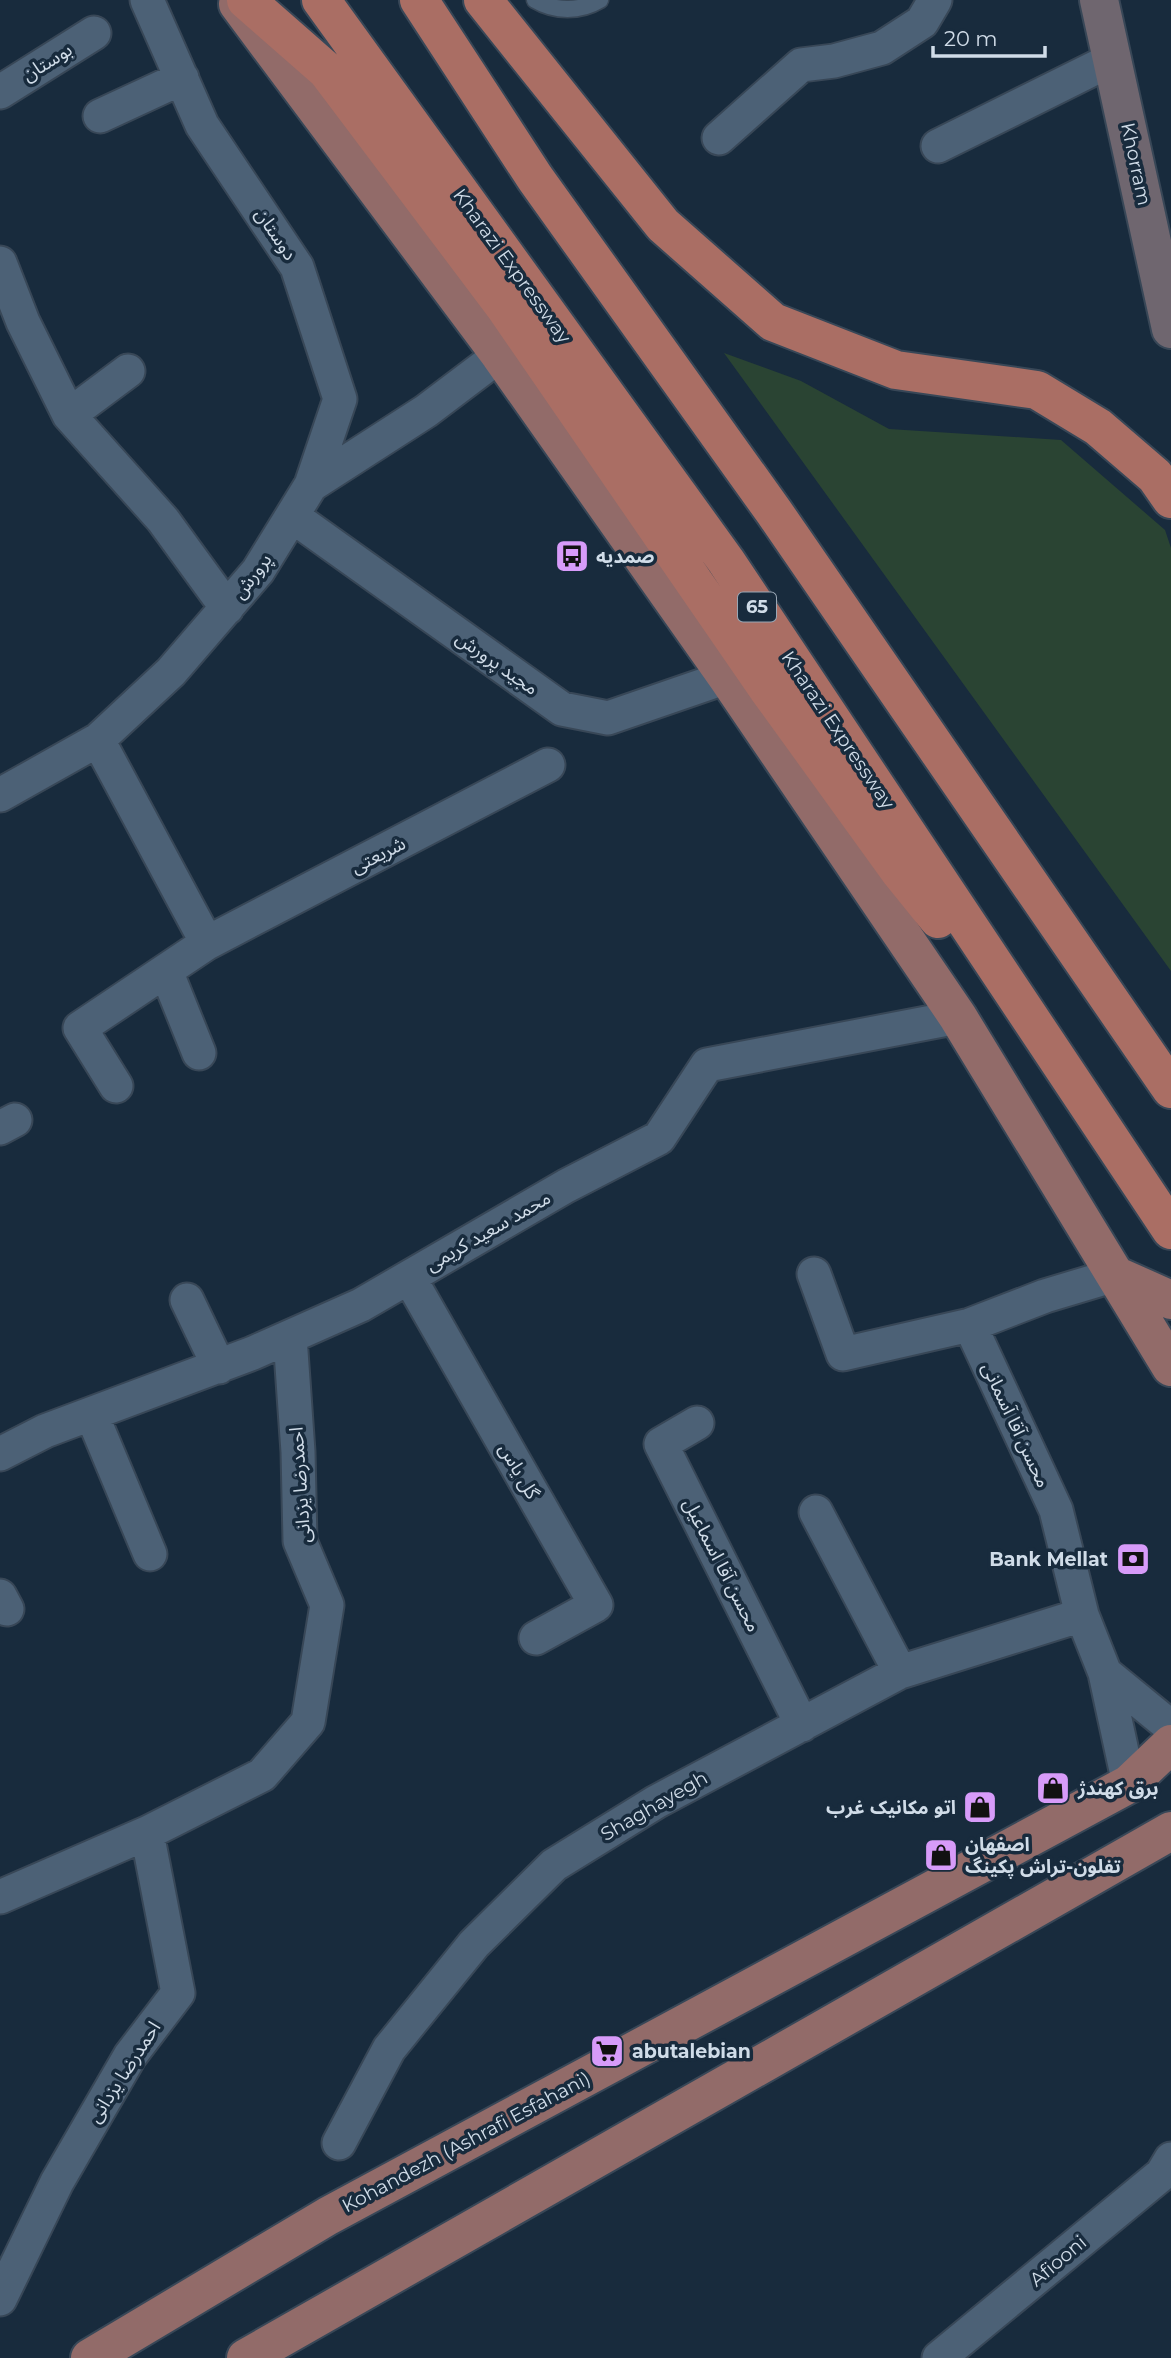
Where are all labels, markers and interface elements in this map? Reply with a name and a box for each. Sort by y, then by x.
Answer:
scale bar [933,14,1045,58]
text: 20 m [944,26,998,51]
street label: بوستان [18,38,76,86]
street label: Khorram [1116,121,1156,207]
street label: Kharazi Expressway [448,184,576,348]
street label: دوستان [250,203,302,265]
bus stop icon: صمدیه [553,537,591,575]
place label: صمدیه [596,545,655,568]
street label: پرورش [227,549,277,604]
road number: 65 [738,592,776,622]
street label: مجید پرورش [451,626,543,701]
street label: Kharazi Expressway [777,647,900,814]
street label: شریعتی [347,831,409,879]
street label: محمد سعید کریمی [421,1186,555,1276]
street label: محسن آقا آسمانی [977,1359,1055,1491]
street label: احمدرضا یزدانی [284,1426,316,1544]
street label: گل یاس [494,1439,545,1504]
street label: محسن آقا اسماعیل [678,1494,766,1636]
bank icon: Bank Mellat [1114,1540,1152,1578]
place label: Bank Mellat [989,1548,1108,1571]
street label: Shaghayegh [596,1766,712,1846]
shop icon: برق کهندژ [1034,1769,1072,1807]
place label: برق کهندژ [1077,1777,1159,1800]
shop icon: اتو مکانیک غرب [961,1788,999,1826]
place label: اتو مکانیک غرب [826,1796,956,1819]
place label: اصفهان تفلون-تراش پکینگ [965,1833,1121,1878]
shop icon: اصفهان تفلون-تراش پکینگ [922,1836,960,1874]
street label: احمدرضا یزدانی [83,2017,165,2127]
supermarket icon: abutalebian [588,2032,626,2070]
place label: abutalebian [632,2040,751,2063]
street label: Kohandezh (Ashrafi Esfahani) [338,2067,594,2217]
street label: Afiooni [1025,2231,1091,2291]

